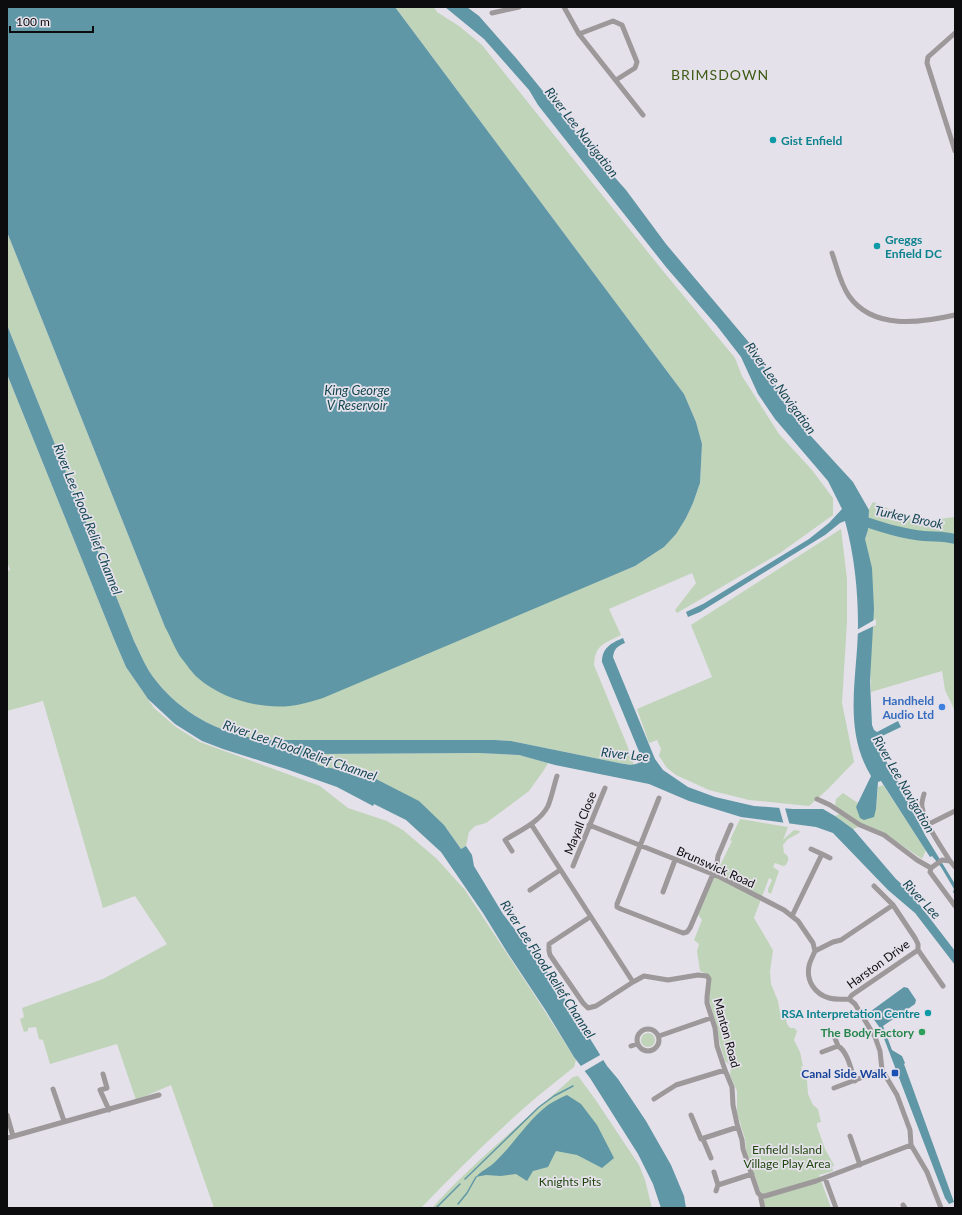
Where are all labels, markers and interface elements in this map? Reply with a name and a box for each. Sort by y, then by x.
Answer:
scale bar [10,8,93,34]
text: 100 m [16,14,50,29]
district label: BRIMSDOWN [671,66,769,83]
water label: River Lee Navigation [542,84,622,180]
place label: Gist Enfield [781,133,842,148]
marker: Gist Enfield [768,135,778,145]
place label: Greggs Enfield DC [885,232,942,261]
marker: Greggs Enfield DC [872,241,882,251]
water label: River Lee Navigation [742,339,820,437]
water label: King George V Reservoir [324,382,390,413]
water label: River Lee Flood Relief Channel [50,441,126,597]
water label: Turkey Brook [873,502,946,532]
place label: Handheld Audio Ltd [881,693,934,722]
marker: Handheld Audio Ltd [937,702,947,712]
water label: River Lee Flood Relief Channel [221,716,379,784]
water label: River Lee Navigation [870,732,938,836]
water label: River Lee [600,744,650,764]
street label: Mayall Close [561,789,599,857]
street label: Brunswick Road [674,843,758,891]
water label: River Lee [900,876,944,922]
water label: River Lee Flood Relief Channel [497,897,599,1041]
street label: Harston Drive [844,936,912,992]
street label: Manton Road [711,997,743,1069]
place label: RSA Interpretation Centre [781,1006,921,1021]
marker: RSA Interpretation Centre [923,1008,933,1018]
place label: The Body Factory [820,1025,915,1040]
marker: The Body Factory [917,1027,927,1037]
place label: Canal Side Walk [801,1066,888,1081]
marker: Canal Side Walk [890,1068,900,1078]
park label: Enfield Island Village Play Area [743,1142,831,1171]
park label: Knights Pits [539,1174,601,1189]

